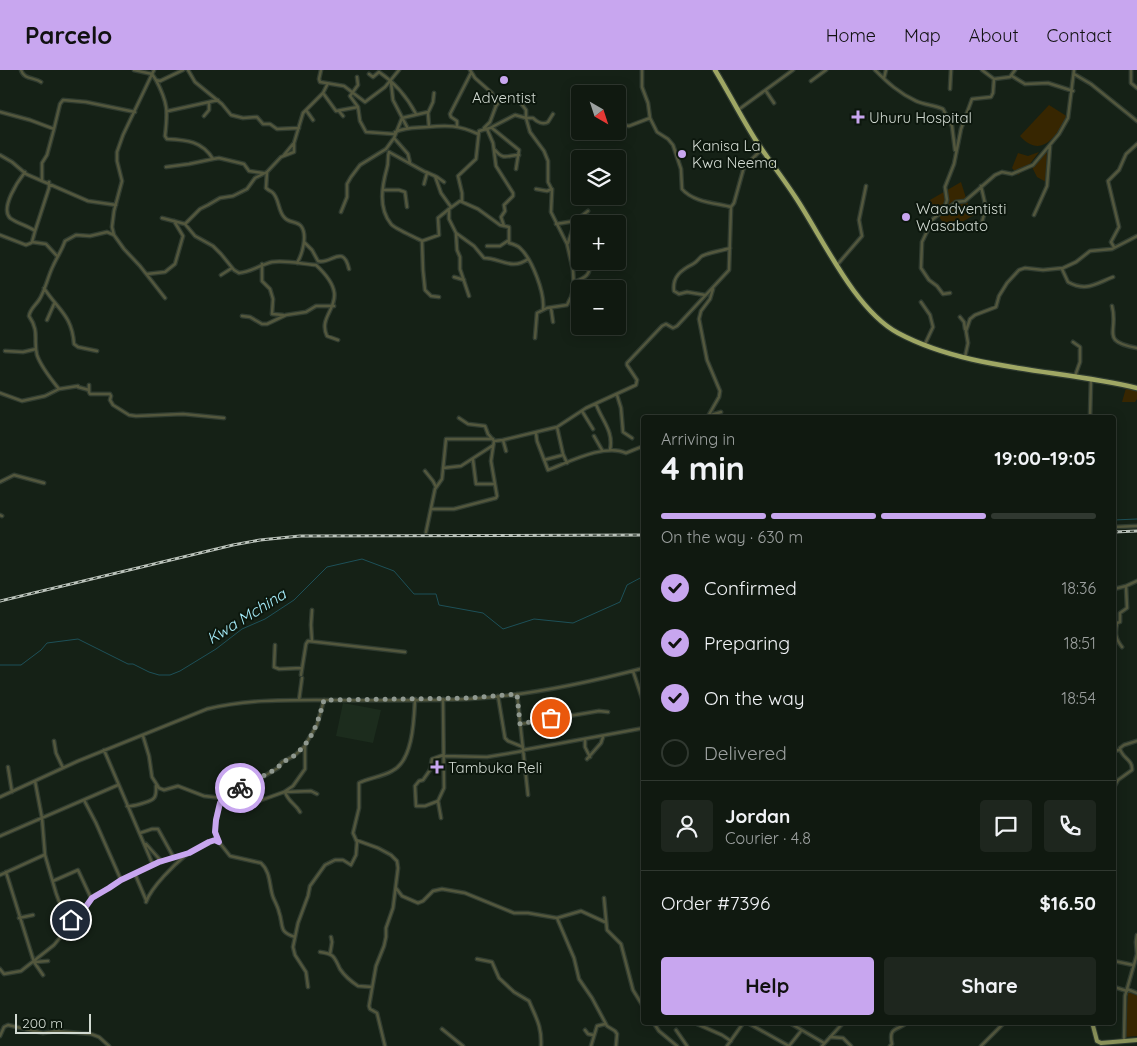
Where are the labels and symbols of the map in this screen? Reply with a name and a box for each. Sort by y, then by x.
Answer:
marker: Adventist [498,74,510,86]
north arrow [571,85,626,140]
place label: Adventist [472,88,536,107]
place label: Uhuru Hospital [869,108,972,127]
marker: Uhuru Hospital [851,110,865,124]
place label: Kanisa La Kwa Neema [692,136,777,172]
marker: Kanisa La Kwa Neema [676,148,688,160]
place label: Waadventisti Wasabato [916,199,1006,235]
marker: Waadventisti Wasabato [900,211,912,223]
water label: Kwa Mchina [203,583,290,648]
pin [530,697,572,739]
place label: Tambuka Reli [448,758,542,777]
marker: Tambuka Reli [430,760,444,774]
courier [215,763,265,813]
pin [50,899,92,941]
scale bar [15,1011,91,1034]

